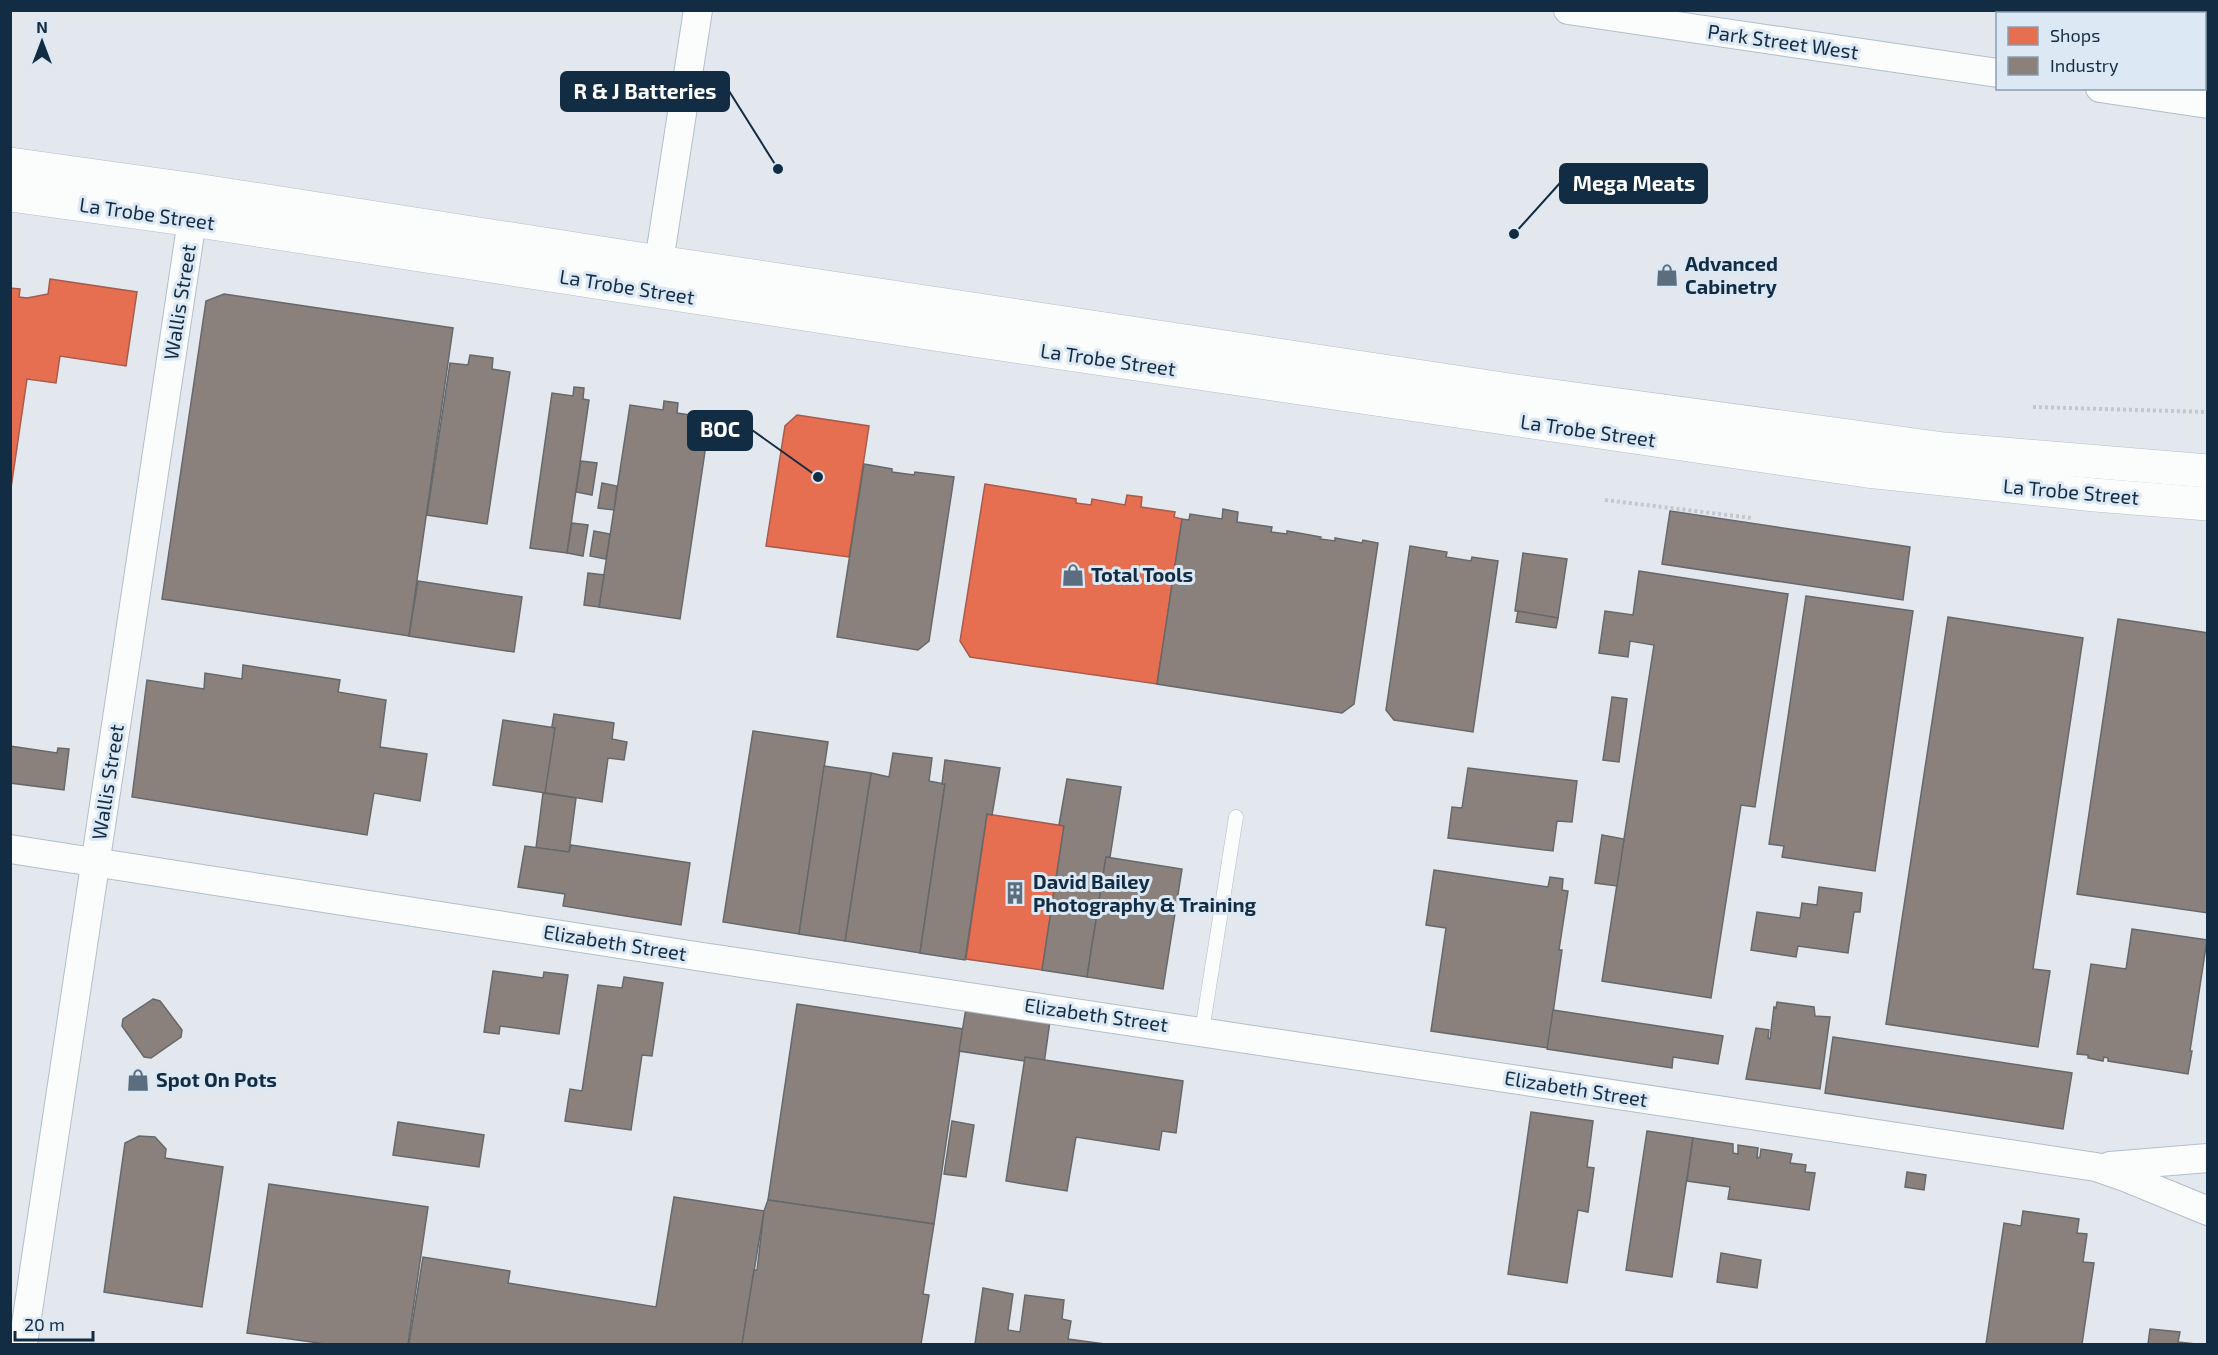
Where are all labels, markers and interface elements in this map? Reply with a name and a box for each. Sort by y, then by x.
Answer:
north arrow [12,12,72,72]
legend [1996,12,2206,90]
text: N [36,17,48,36]
street label: Park Street West [1706,19,1860,64]
text: Shops [2050,24,2100,46]
text: Industry [2050,54,2119,76]
callout: R & J Batteries [561,72,729,111]
text: R & J Batteries [574,78,716,103]
callout: Mega Meats [1560,164,1707,203]
text: Mega Meats [1573,170,1695,195]
street label: La Trobe Street [78,192,217,234]
street label: Wallis Street [158,242,200,361]
place label: Advanced Cabinetry [1685,251,1778,299]
shop icon: Advanced Cabinetry [1654,262,1680,288]
street label: La Trobe Street [558,263,697,309]
street label: La Trobe Street [1039,338,1178,380]
street label: La Trobe Street [1519,409,1658,451]
callout: BOC [688,411,752,450]
text: BOC [700,416,740,441]
street label: La Trobe Street [2002,473,2140,509]
shop icon: Total Tools [1060,562,1086,588]
place label: Total Tools [1091,562,1193,586]
street label: Wallis Street [86,722,128,841]
place label: David Bailey Photography & Training [1033,869,1257,917]
building icon: David Bailey Photography & Training [1002,880,1028,906]
street label: Elizabeth Street [542,919,689,965]
street label: Elizabeth Street [1023,992,1170,1036]
street label: Elizabeth Street [1503,1065,1650,1111]
shop icon: Spot On Pots [125,1067,151,1093]
place label: Spot On Pots [156,1067,277,1091]
scale bar [15,1304,93,1342]
text: 20 m [24,1313,65,1335]

